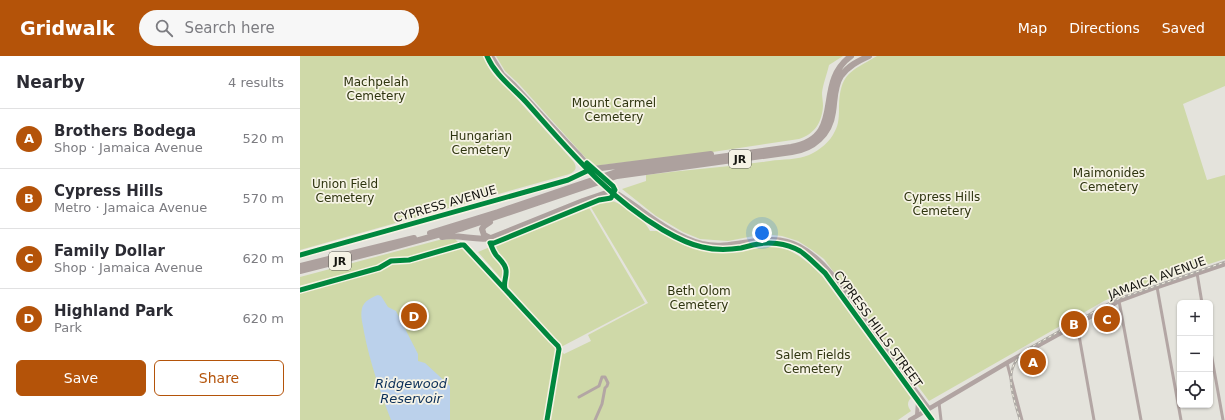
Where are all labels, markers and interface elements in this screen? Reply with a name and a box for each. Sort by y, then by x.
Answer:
search box [139,10,419,46]
text: Gridwalk [20,17,115,39]
icon: search [153,17,175,39]
text: Search here [185,19,275,37]
text: Map [1018,20,1047,36]
text: Directions [1069,20,1140,36]
text: Saved [1162,20,1205,36]
text: Nearby [16,72,85,92]
text: 4 results [228,75,284,90]
park label: Machpelah Cemetery [343,75,409,103]
park label: Mount Carmel Cemetery [572,96,656,124]
text: Brothers Bodega [54,122,196,140]
park label: Hungarian Cemetery [450,129,512,157]
text: A [24,131,34,146]
text: 520 m [242,131,284,146]
text: Shop · Jamaica Avenue [54,140,203,155]
road number: JR [729,150,751,168]
park label: Maimonides Cemetery [1073,166,1145,194]
park label: Union Field Cemetery [312,177,378,205]
text: Cypress Hills [54,182,163,200]
street label: CYPRESS AVENUE [392,183,498,225]
park label: Cypress Hills Cemetery [904,190,980,218]
text: B [24,191,34,206]
text: 570 m [242,191,284,206]
text: Metro · Jamaica Avenue [54,200,207,215]
your location [752,223,772,243]
text: Family Dollar [54,242,165,260]
text: C [24,251,34,266]
text: 620 m [242,251,284,266]
road number: JR [329,252,351,270]
street label: JAMAICA AVENUE [1105,254,1208,302]
text: Shop · Jamaica Avenue [54,260,203,275]
street label: CYPRESS HILLS STREET [831,268,925,391]
park label: Beth Olom Cemetery [667,284,731,312]
map controls [1177,300,1213,408]
button: + [1177,300,1213,336]
pin: D [401,301,427,331]
text: Highland Park [54,302,173,320]
pin: C [1094,304,1120,334]
pin: B [1061,309,1087,339]
text: D [24,311,34,326]
text: 620 m [242,311,284,326]
text: Park [54,320,82,335]
button: − [1177,336,1213,372]
pin: A [1020,347,1046,377]
park label: Salem Fields Cemetery [775,348,851,376]
button: Save [16,360,146,396]
button: Share [154,360,284,396]
button: locate [1177,372,1213,408]
water label: Ridgewood Reservoir [375,376,448,406]

